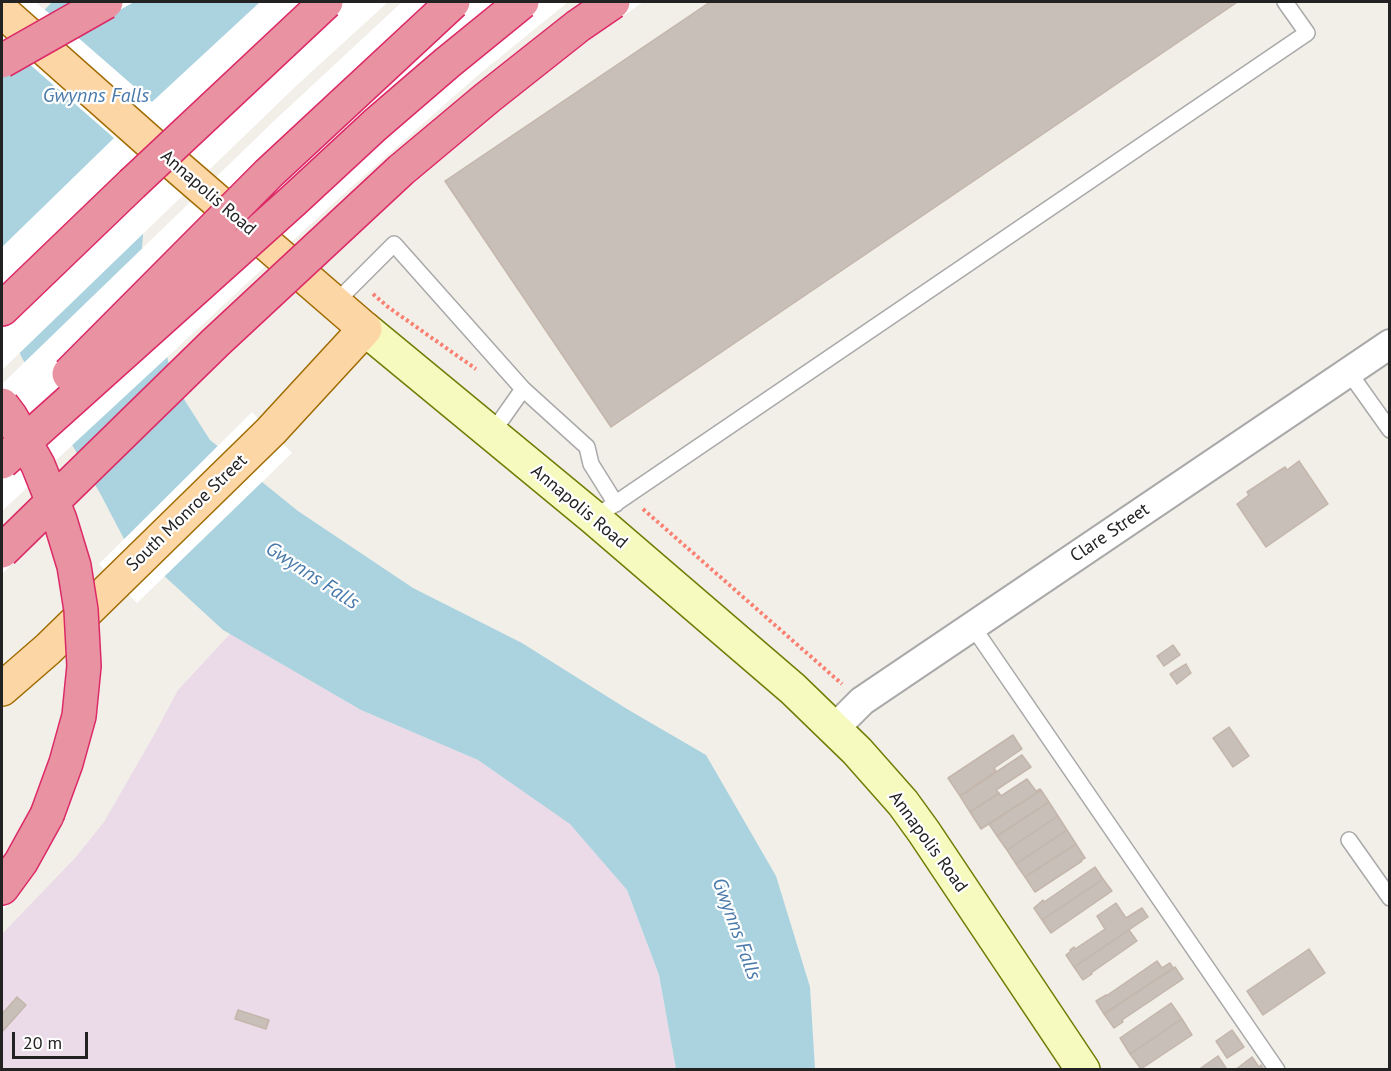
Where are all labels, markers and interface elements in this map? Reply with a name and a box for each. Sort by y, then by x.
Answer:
water label: Gwynns Falls [43,84,149,108]
street label: Annapolis Road [156,146,260,240]
street label: South Monroe Street [122,450,252,576]
street label: Annapolis Road [526,460,632,554]
street label: Clare Street [1066,499,1154,567]
water label: Gwynns Falls [261,537,363,615]
street label: Annapolis Road [884,787,972,897]
water label: Gwynns Falls [706,875,766,983]
scale bar [15,1020,92,1058]
text: 20 m [23,1031,62,1054]

